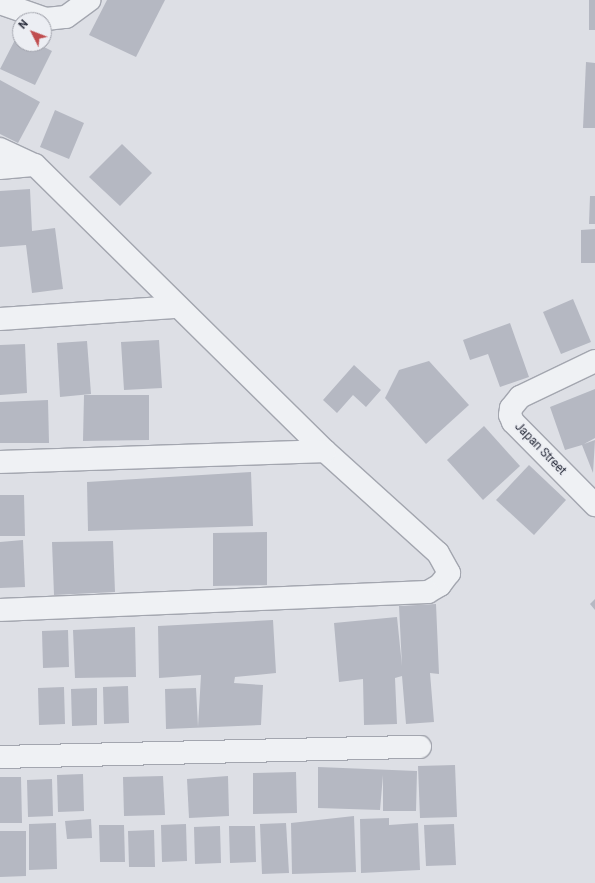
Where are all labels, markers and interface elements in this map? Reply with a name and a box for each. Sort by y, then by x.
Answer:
north arrow [12,12,52,52]
text: N [16,17,31,32]
street label: Japan Street [511,420,569,478]

